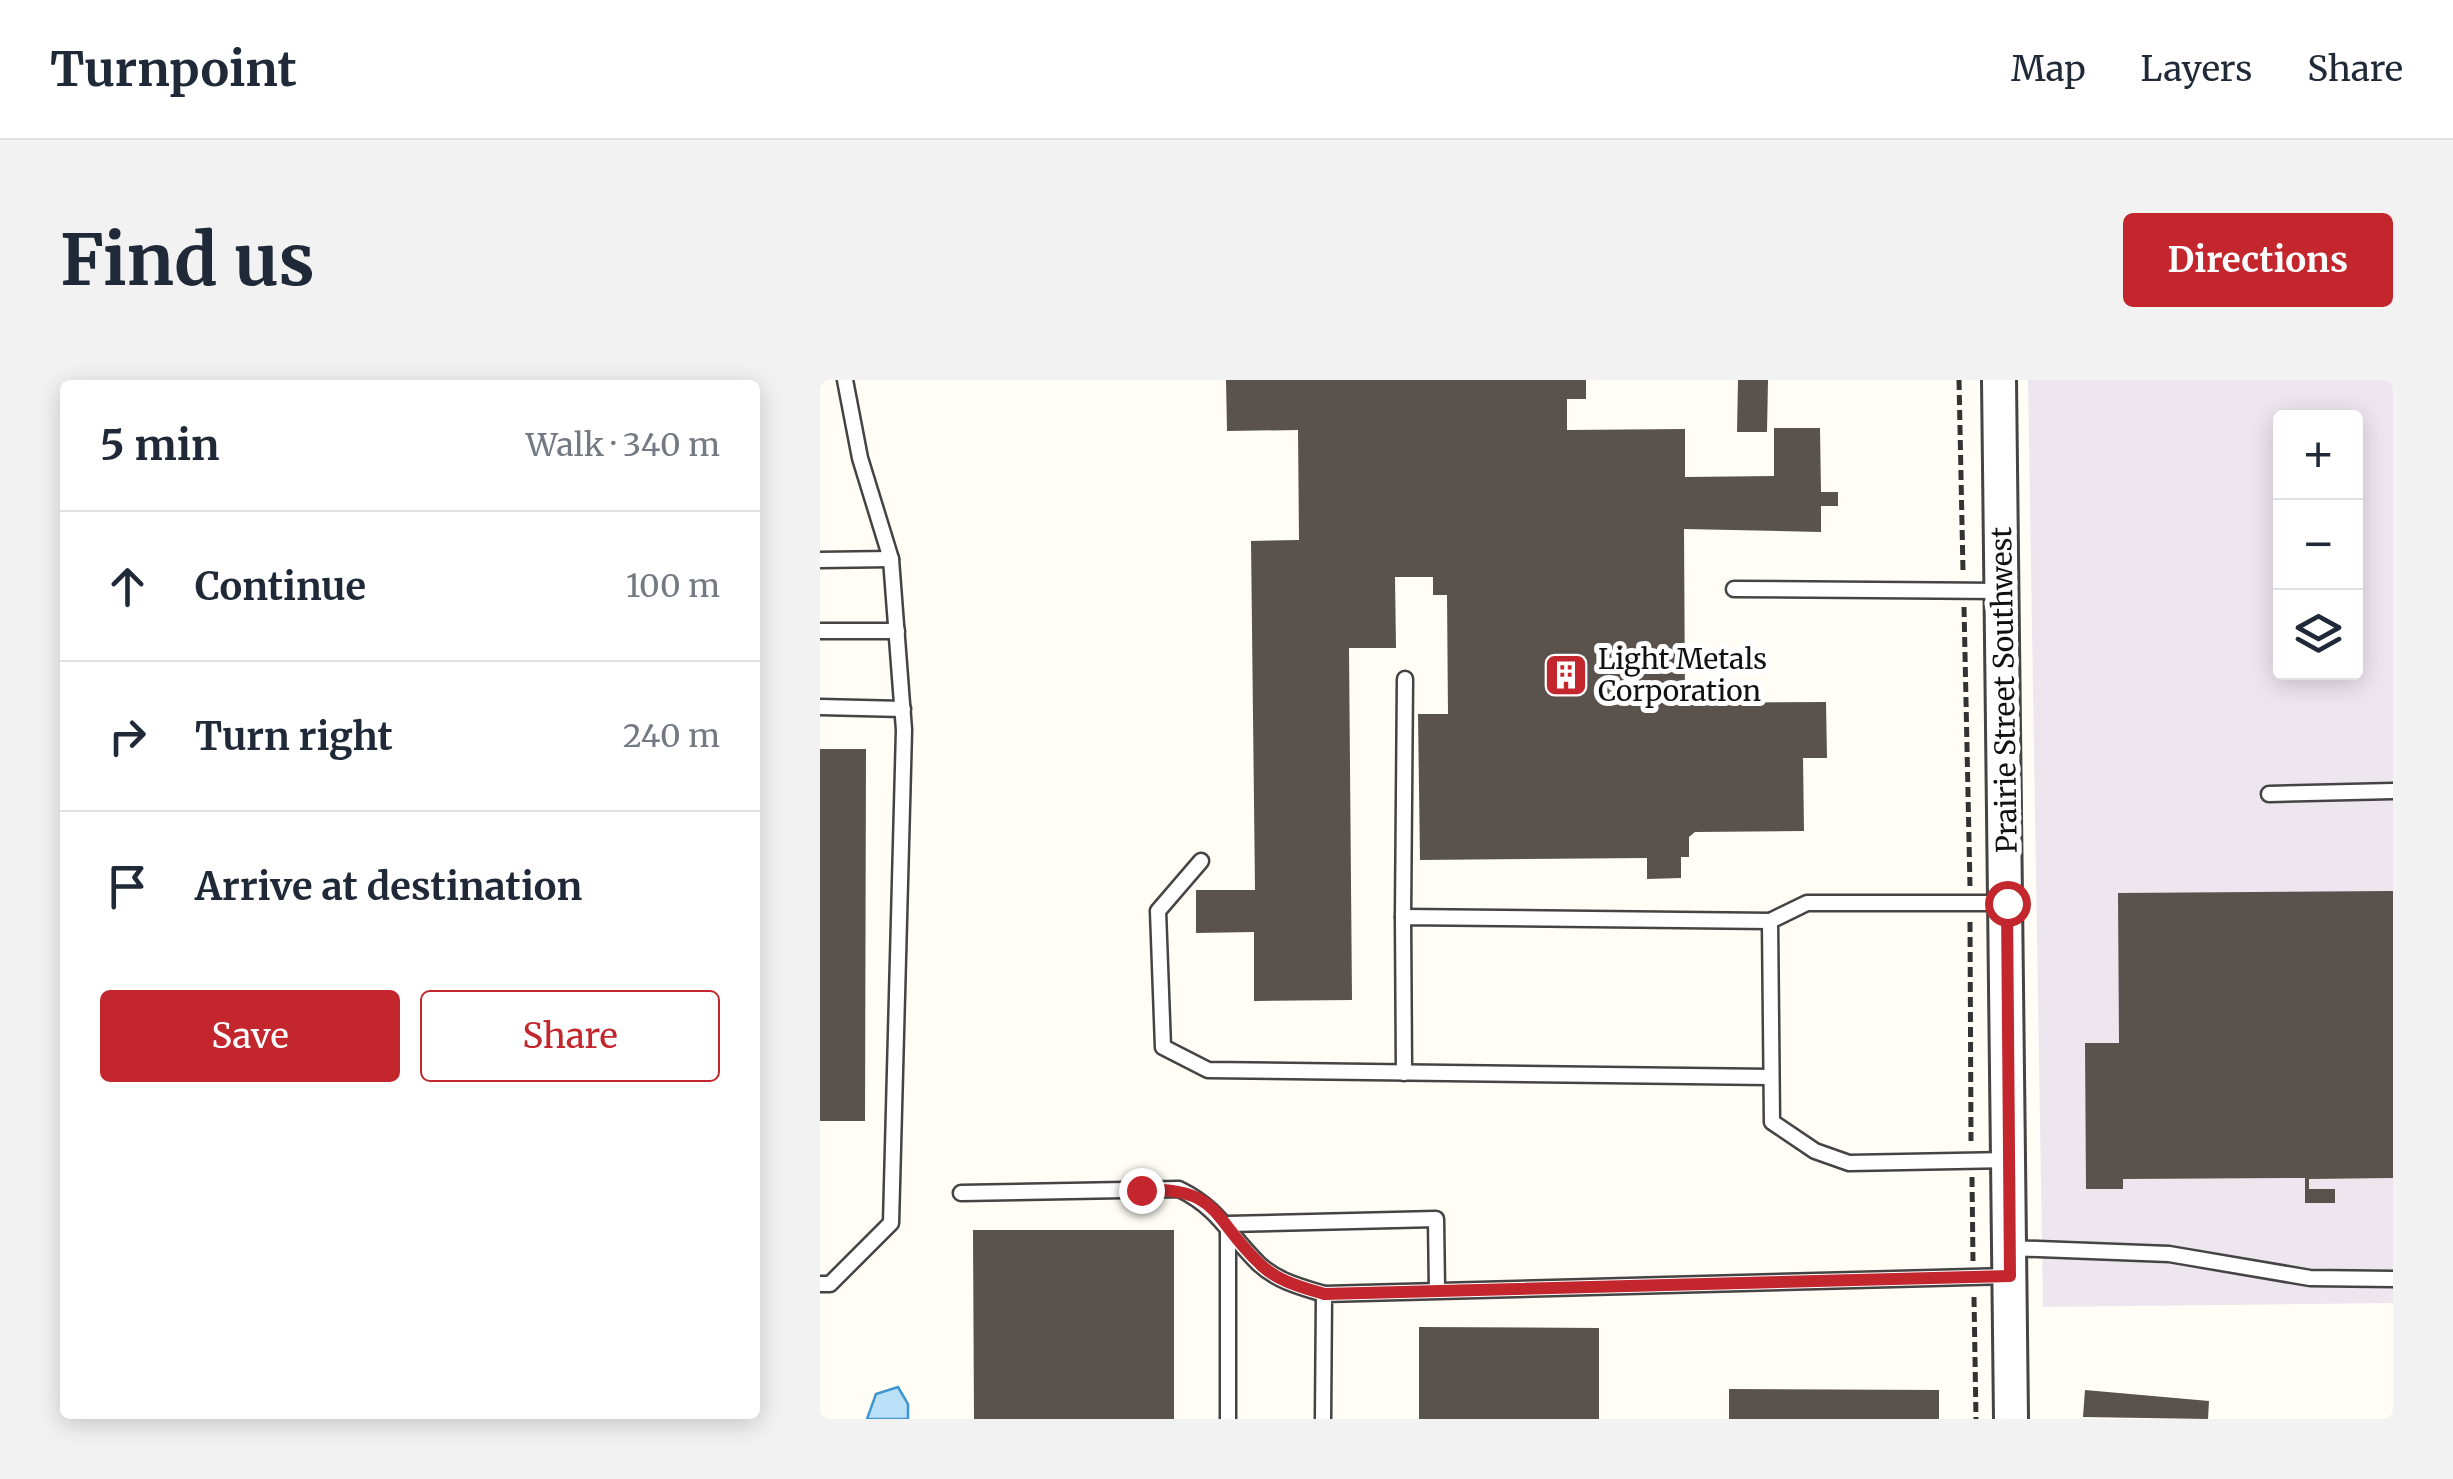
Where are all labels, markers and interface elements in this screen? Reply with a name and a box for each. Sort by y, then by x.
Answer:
text: Turnpoint [50,39,297,99]
text: Map [2011,47,2086,91]
text: Layers [2141,47,2252,91]
text: Share [2307,47,2403,91]
button: Directions [2123,213,2393,307]
text: Find us [60,216,315,304]
map controls [2273,410,2363,680]
button: + [2273,410,2363,500]
text: 5 min [100,419,219,471]
text: Walk · 340 m [526,425,720,465]
button: − [2273,500,2363,590]
street label: Prairie Street Southwest [1983,526,2025,853]
icon: ahead [100,559,155,614]
text: Continue [195,563,366,610]
text: 100 m [626,566,720,606]
button: layers [2273,590,2363,680]
place label: Light Metals Corporation [1598,641,1767,709]
building icon: Light Metals Corporation [1543,652,1589,698]
icon: right [100,709,155,764]
text: Turn right [195,713,393,760]
text: 240 m [623,716,720,756]
icon: arrive [100,859,155,914]
text: Arrive at destination [195,863,582,910]
route start [1985,881,2031,927]
button: Save [100,990,400,1082]
button: Share [420,990,720,1082]
route end [1119,1168,1165,1214]

